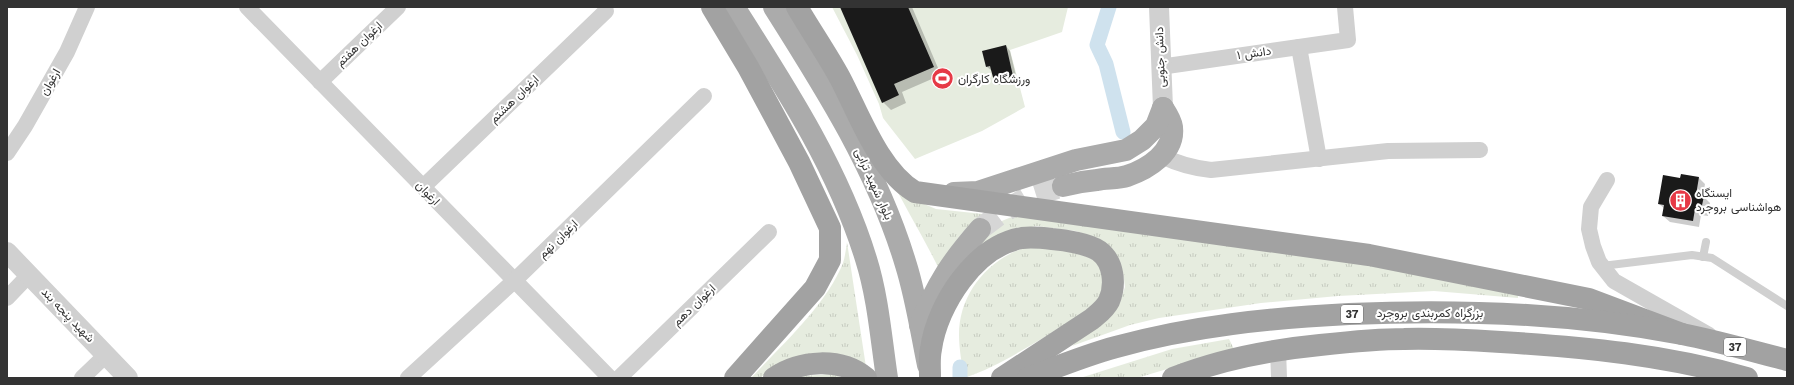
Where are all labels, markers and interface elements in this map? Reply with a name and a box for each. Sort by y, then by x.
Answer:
street label: ارغوان هفتم [333,19,386,70]
street label: دانش جنوبی [1152,26,1169,88]
street label: دانش ۱ [1236,44,1272,63]
street label: ارغوان [37,66,64,98]
sports icon: ورزشگاه کارگران [930,66,956,92]
street label: ارغوان هشتم [487,72,542,127]
place label: ورزشگاه کارگران [958,72,1030,87]
street label: بلوار شهید ترابی [851,146,896,222]
street label: ارغوان [412,178,443,209]
place label: ایستگاه هواشناسی بروجرد [1696,186,1781,215]
building icon: ایستگاه هواشناسی بروجرد [1668,187,1694,213]
street label: ارغوان نهم [535,217,581,262]
street label: ارغوان دهم [670,281,719,330]
street label: شهید پنجه بند [38,285,98,346]
road number: 37 [1341,305,1363,323]
street label: بزرگراه کمربندی بروجرد [1377,306,1483,321]
road number: 37 [1724,338,1746,356]

